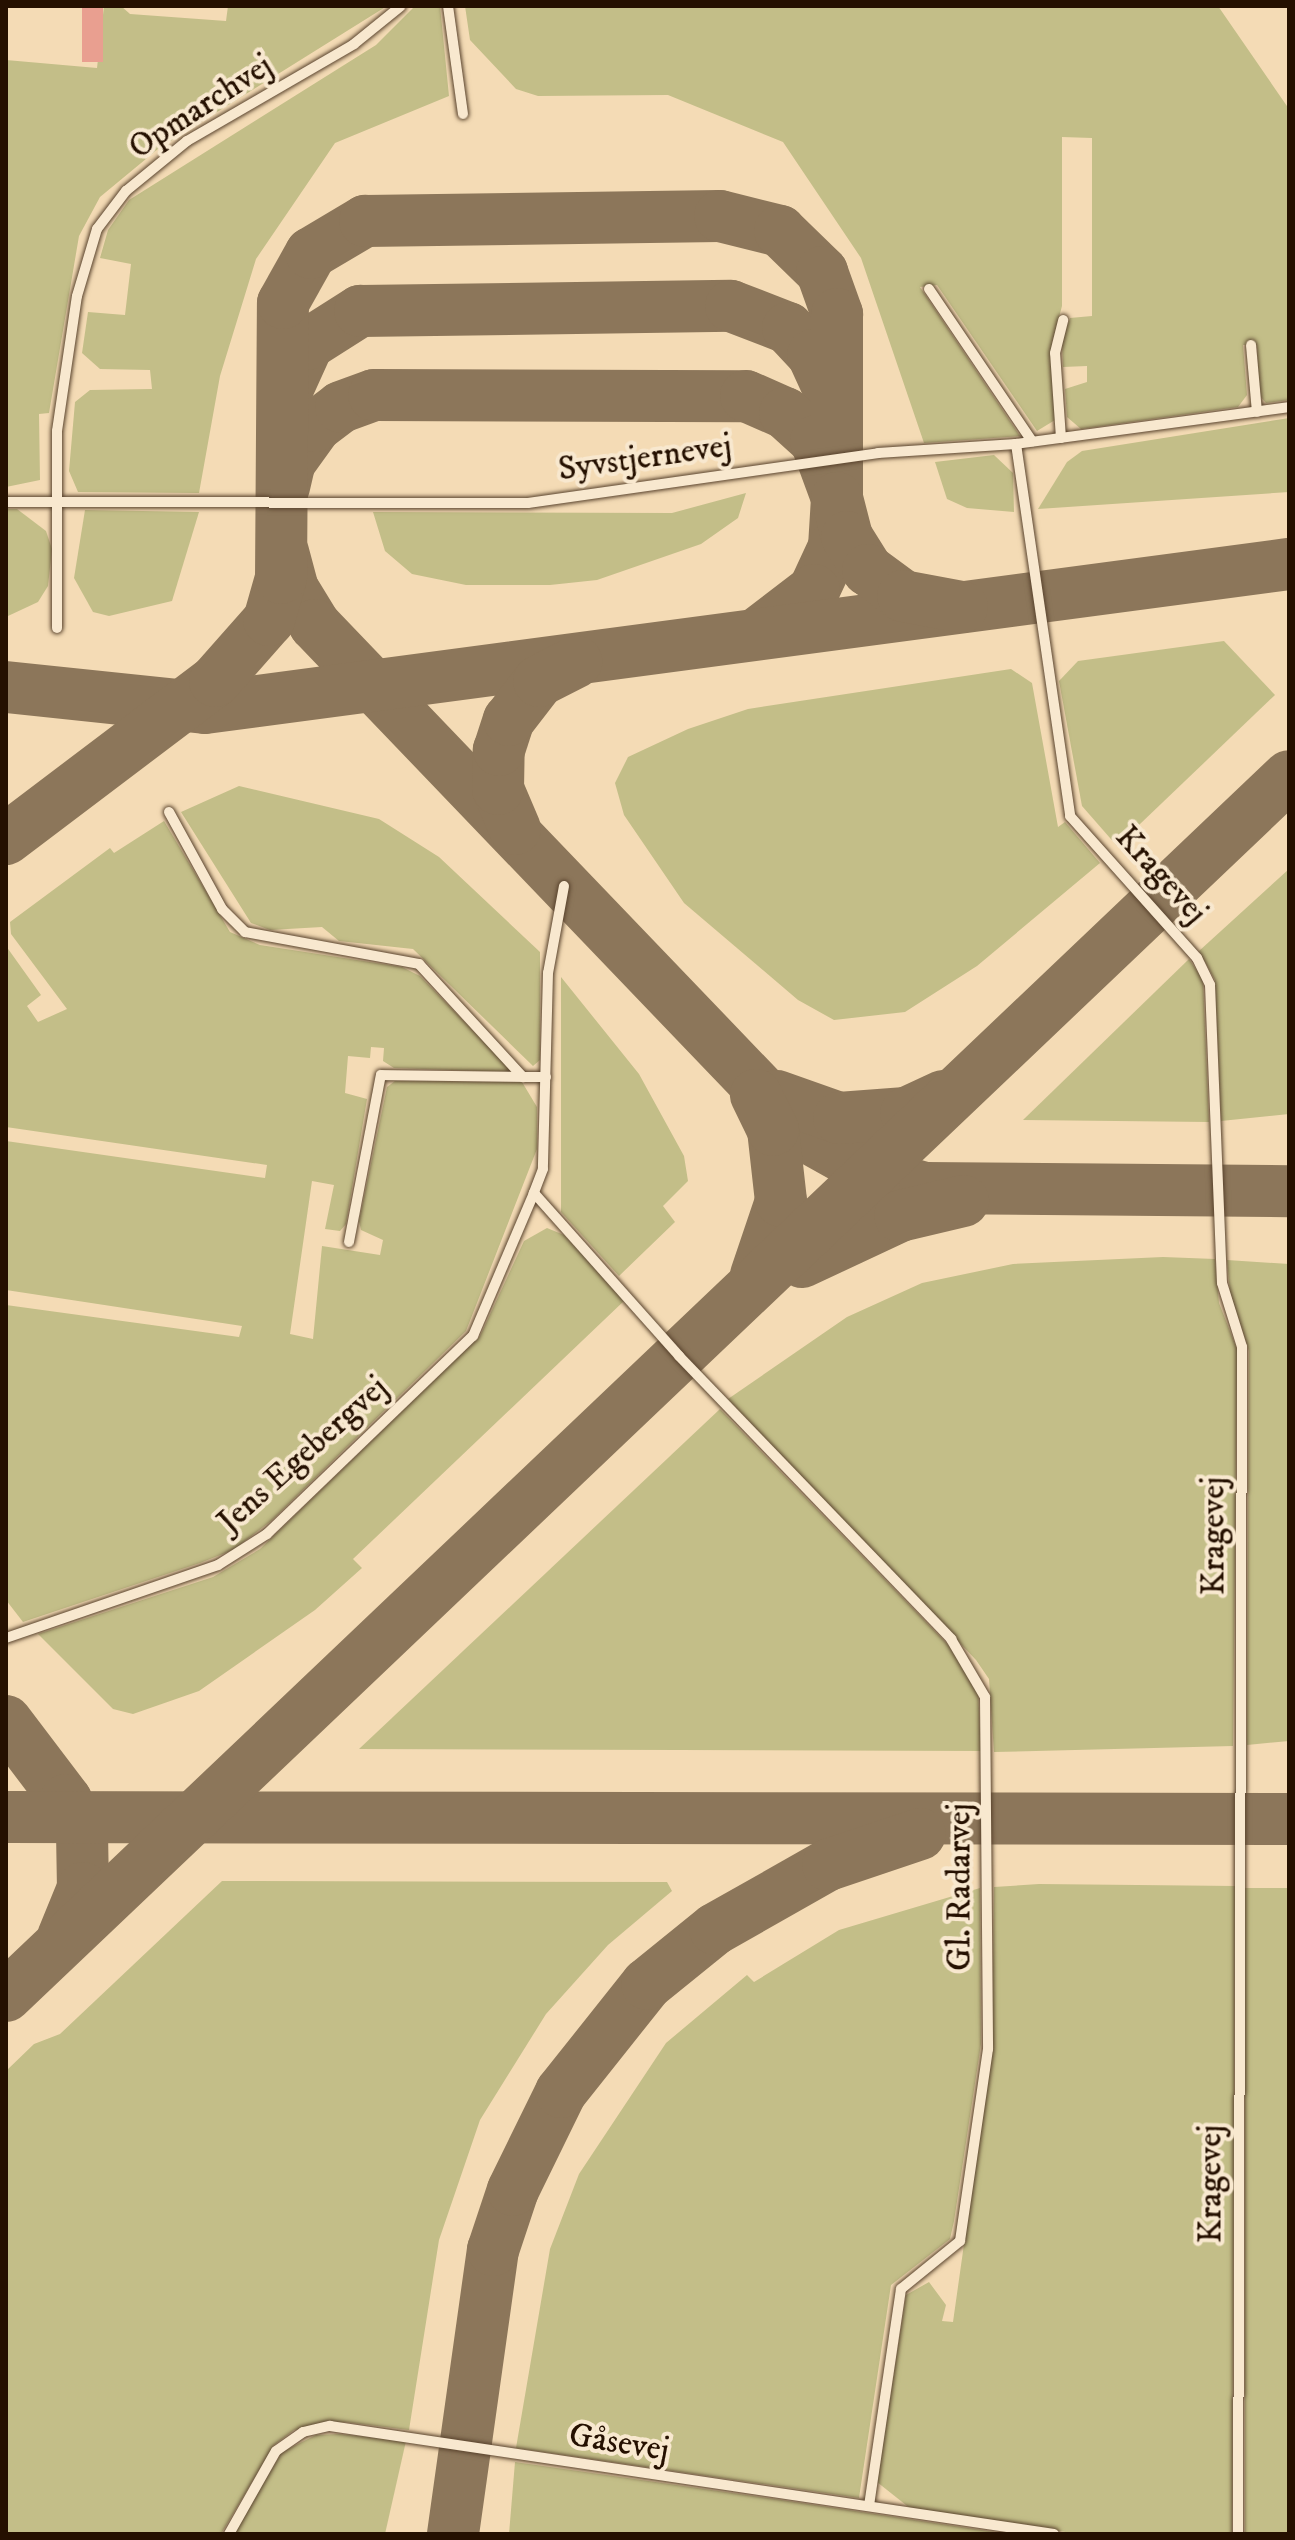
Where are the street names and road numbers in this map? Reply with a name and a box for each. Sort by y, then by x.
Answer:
street label: Opmarchvej [122,45,280,169]
street label: Syvstjernevej [556,426,734,490]
street label: Kragevej [1106,817,1216,933]
street label: Jens Egebergvej [209,1368,397,1542]
street label: Kragevej [1194,1477,1234,1595]
street label: Gl. Radarvej [940,1803,980,1971]
street label: Kragevej [1191,2125,1231,2243]
street label: Gåsevej [566,2415,672,2471]

